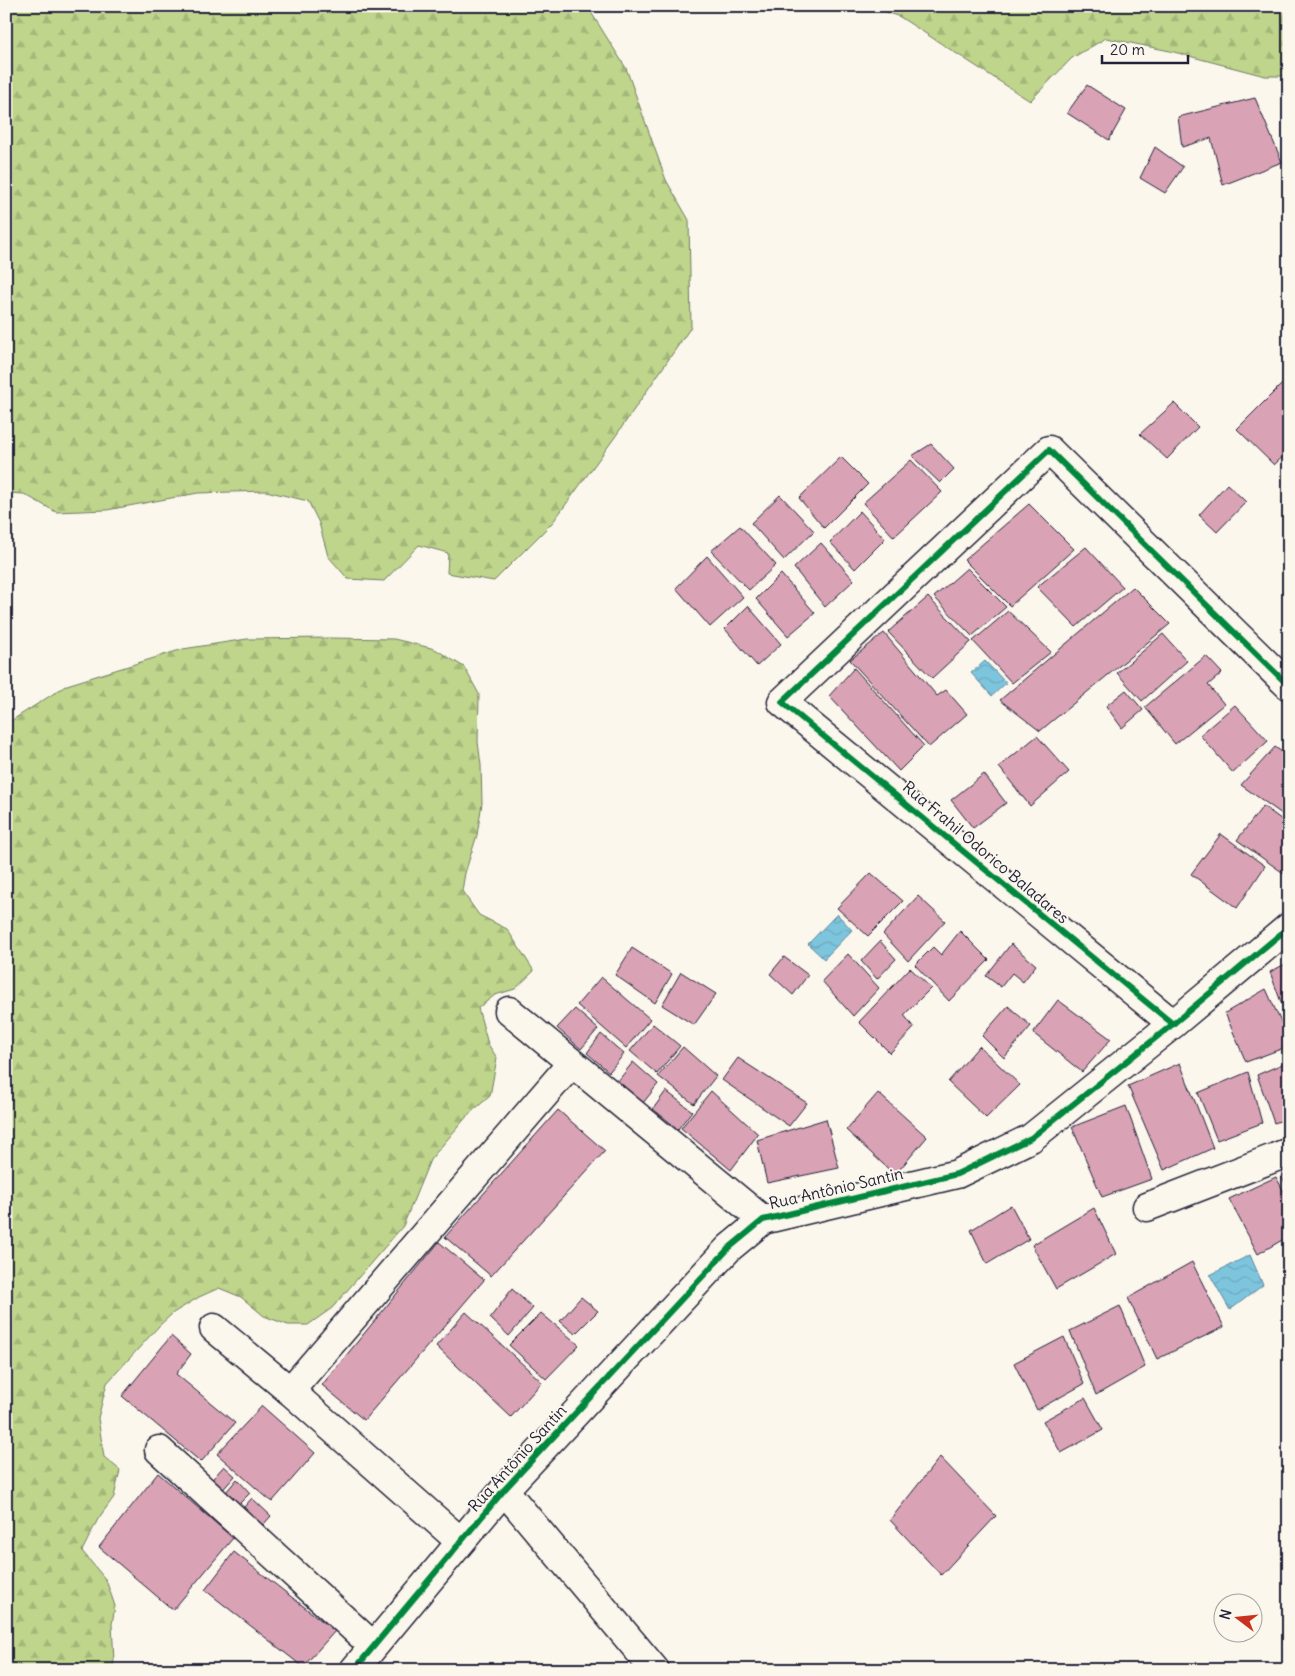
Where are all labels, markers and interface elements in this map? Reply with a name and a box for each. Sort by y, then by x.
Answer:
scale bar [1102,32,1189,64]
text: 20 m [1110,40,1145,59]
street label: Rua Frahil Odorico Baladares [899,777,1073,927]
street label: Rua Antônio Santin [767,1163,905,1213]
street label: Rua Antônio Santin [464,1400,570,1516]
north arrow [1212,1594,1262,1644]
text: N [1216,1607,1235,1622]

